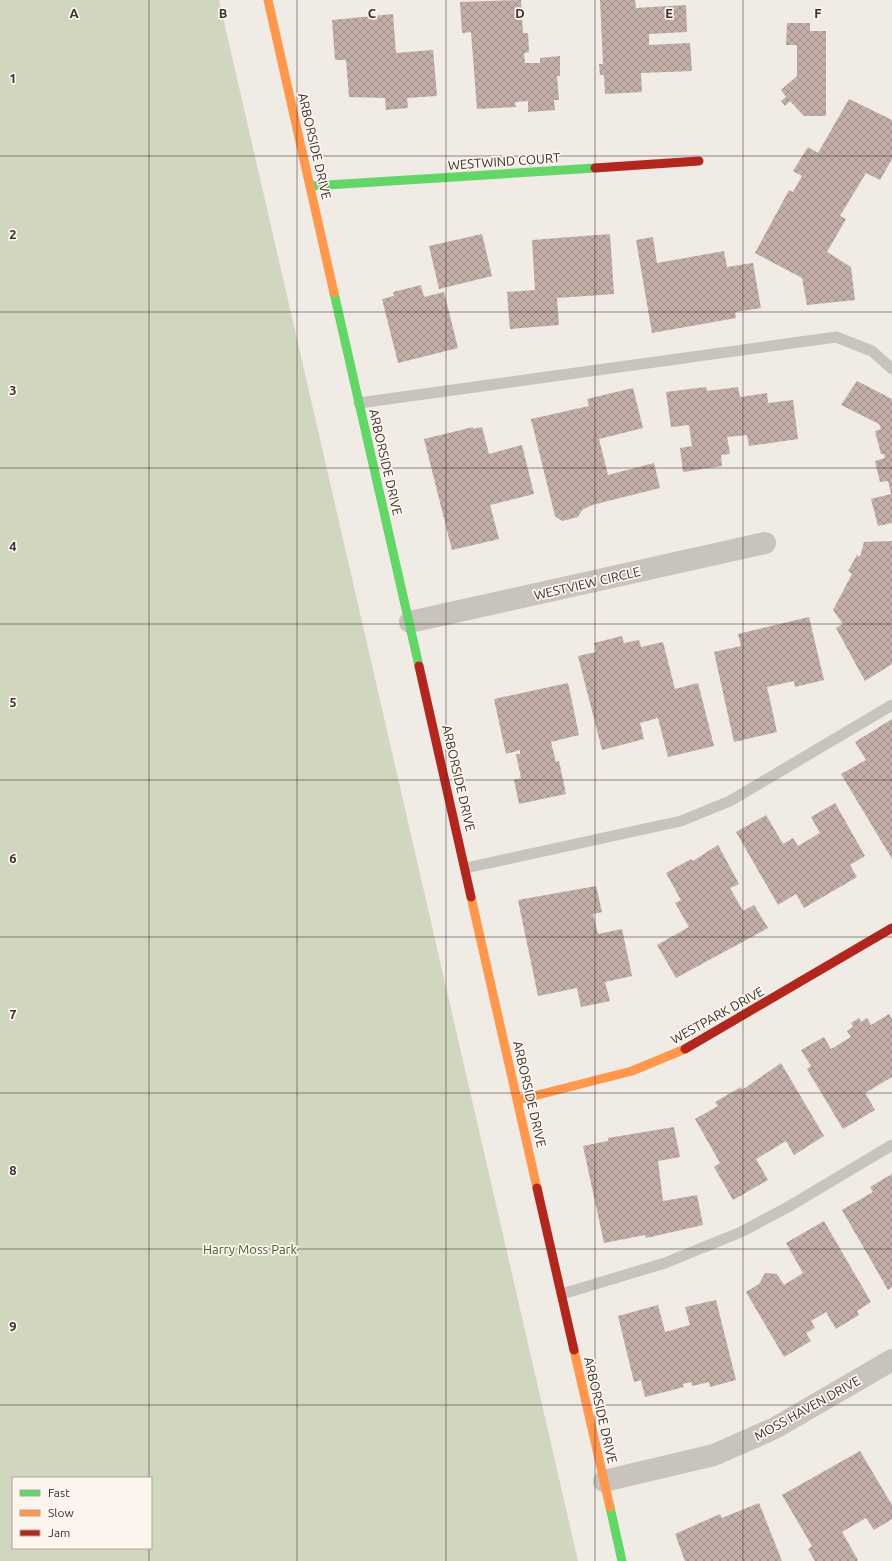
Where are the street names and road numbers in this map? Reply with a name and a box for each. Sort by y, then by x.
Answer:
street label: ARBORSIDE DRIVE [296,91,334,201]
street label: WESTWIND COURT [447,150,561,172]
street label: ARBORSIDE DRIVE [367,407,405,517]
street label: WESTVIEW CIRCLE [532,564,642,602]
street label: ARBORSIDE DRIVE [440,723,478,833]
street label: WESTPARK DRIVE [668,984,766,1046]
street label: ARBORSIDE DRIVE [511,1039,549,1149]
street label: ARBORSIDE DRIVE [582,1355,620,1465]
street label: MOSS HAVEN DRIVE [752,1373,862,1443]

